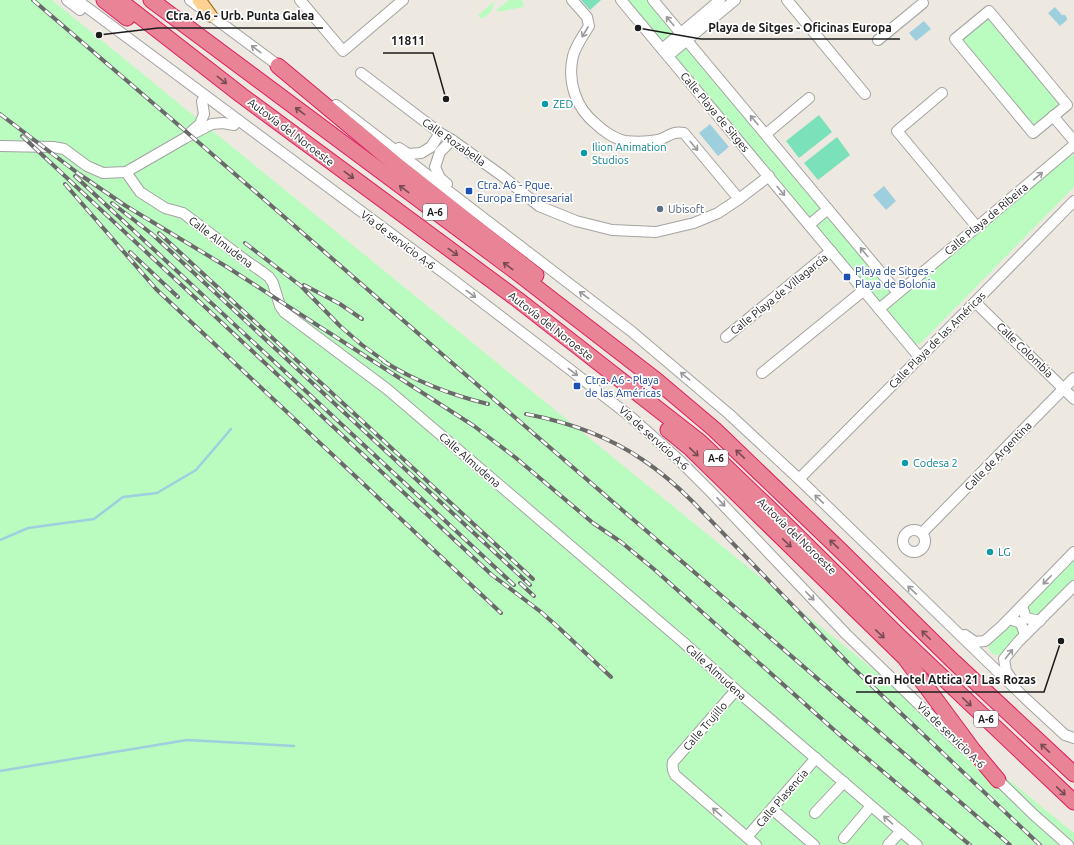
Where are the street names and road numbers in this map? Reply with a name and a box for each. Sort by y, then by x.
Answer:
street label: Calle Playa de Sitges [678,70,752,154]
street label: Autovía del Noroeste [246,96,336,168]
street label: Calle Rozabella [420,116,488,168]
street label: Calle Playa de Ribeira [942,181,1030,257]
road number: A-6 [423,204,447,220]
street label: Vía de servicio A-6 [359,208,437,272]
street label: Calle Almudena [187,214,255,270]
street label: Calle Playa de Villagarcía [728,251,830,337]
street label: Autovía del Noroeste [506,289,596,363]
street label: Calle Playa de las Américas [886,289,988,391]
street label: Calle Colombia [994,320,1056,380]
street label: Vía de servicio A-6 [617,403,691,473]
street label: Calle de Argentina [962,419,1034,493]
street label: Calle Almudena [437,430,503,490]
road number: A-6 [704,450,728,466]
street label: Autovía del Noroeste [755,495,839,577]
street label: Calle Almudena [683,642,749,702]
street label: Calle Trujillo [681,699,729,753]
street label: Vía de servicio A-6 [915,699,987,771]
road number: A-6 [974,711,998,727]
street label: Calle Plasencia [754,767,810,829]

